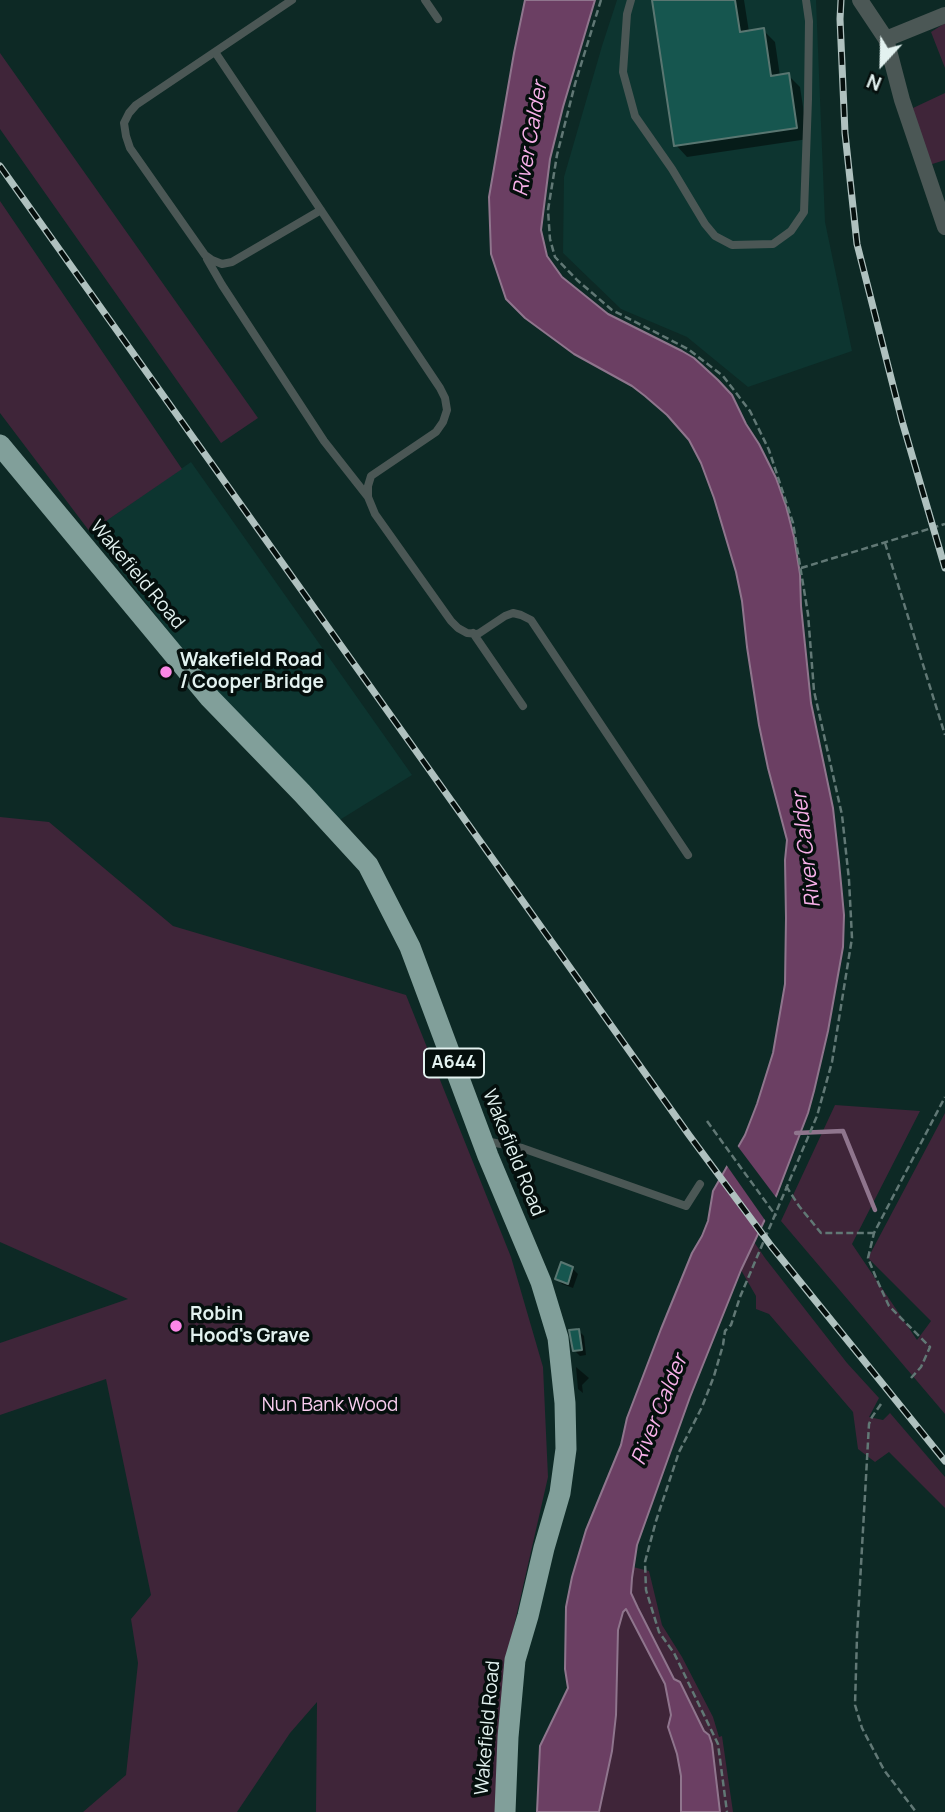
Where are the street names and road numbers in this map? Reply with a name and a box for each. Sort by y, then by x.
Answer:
street label: Wakefield Road [85,516,189,634]
road number: A644 [424,1048,484,1078]
street label: Wakefield Road [477,1086,549,1220]
street label: Wakefield Road [471,1660,505,1796]

